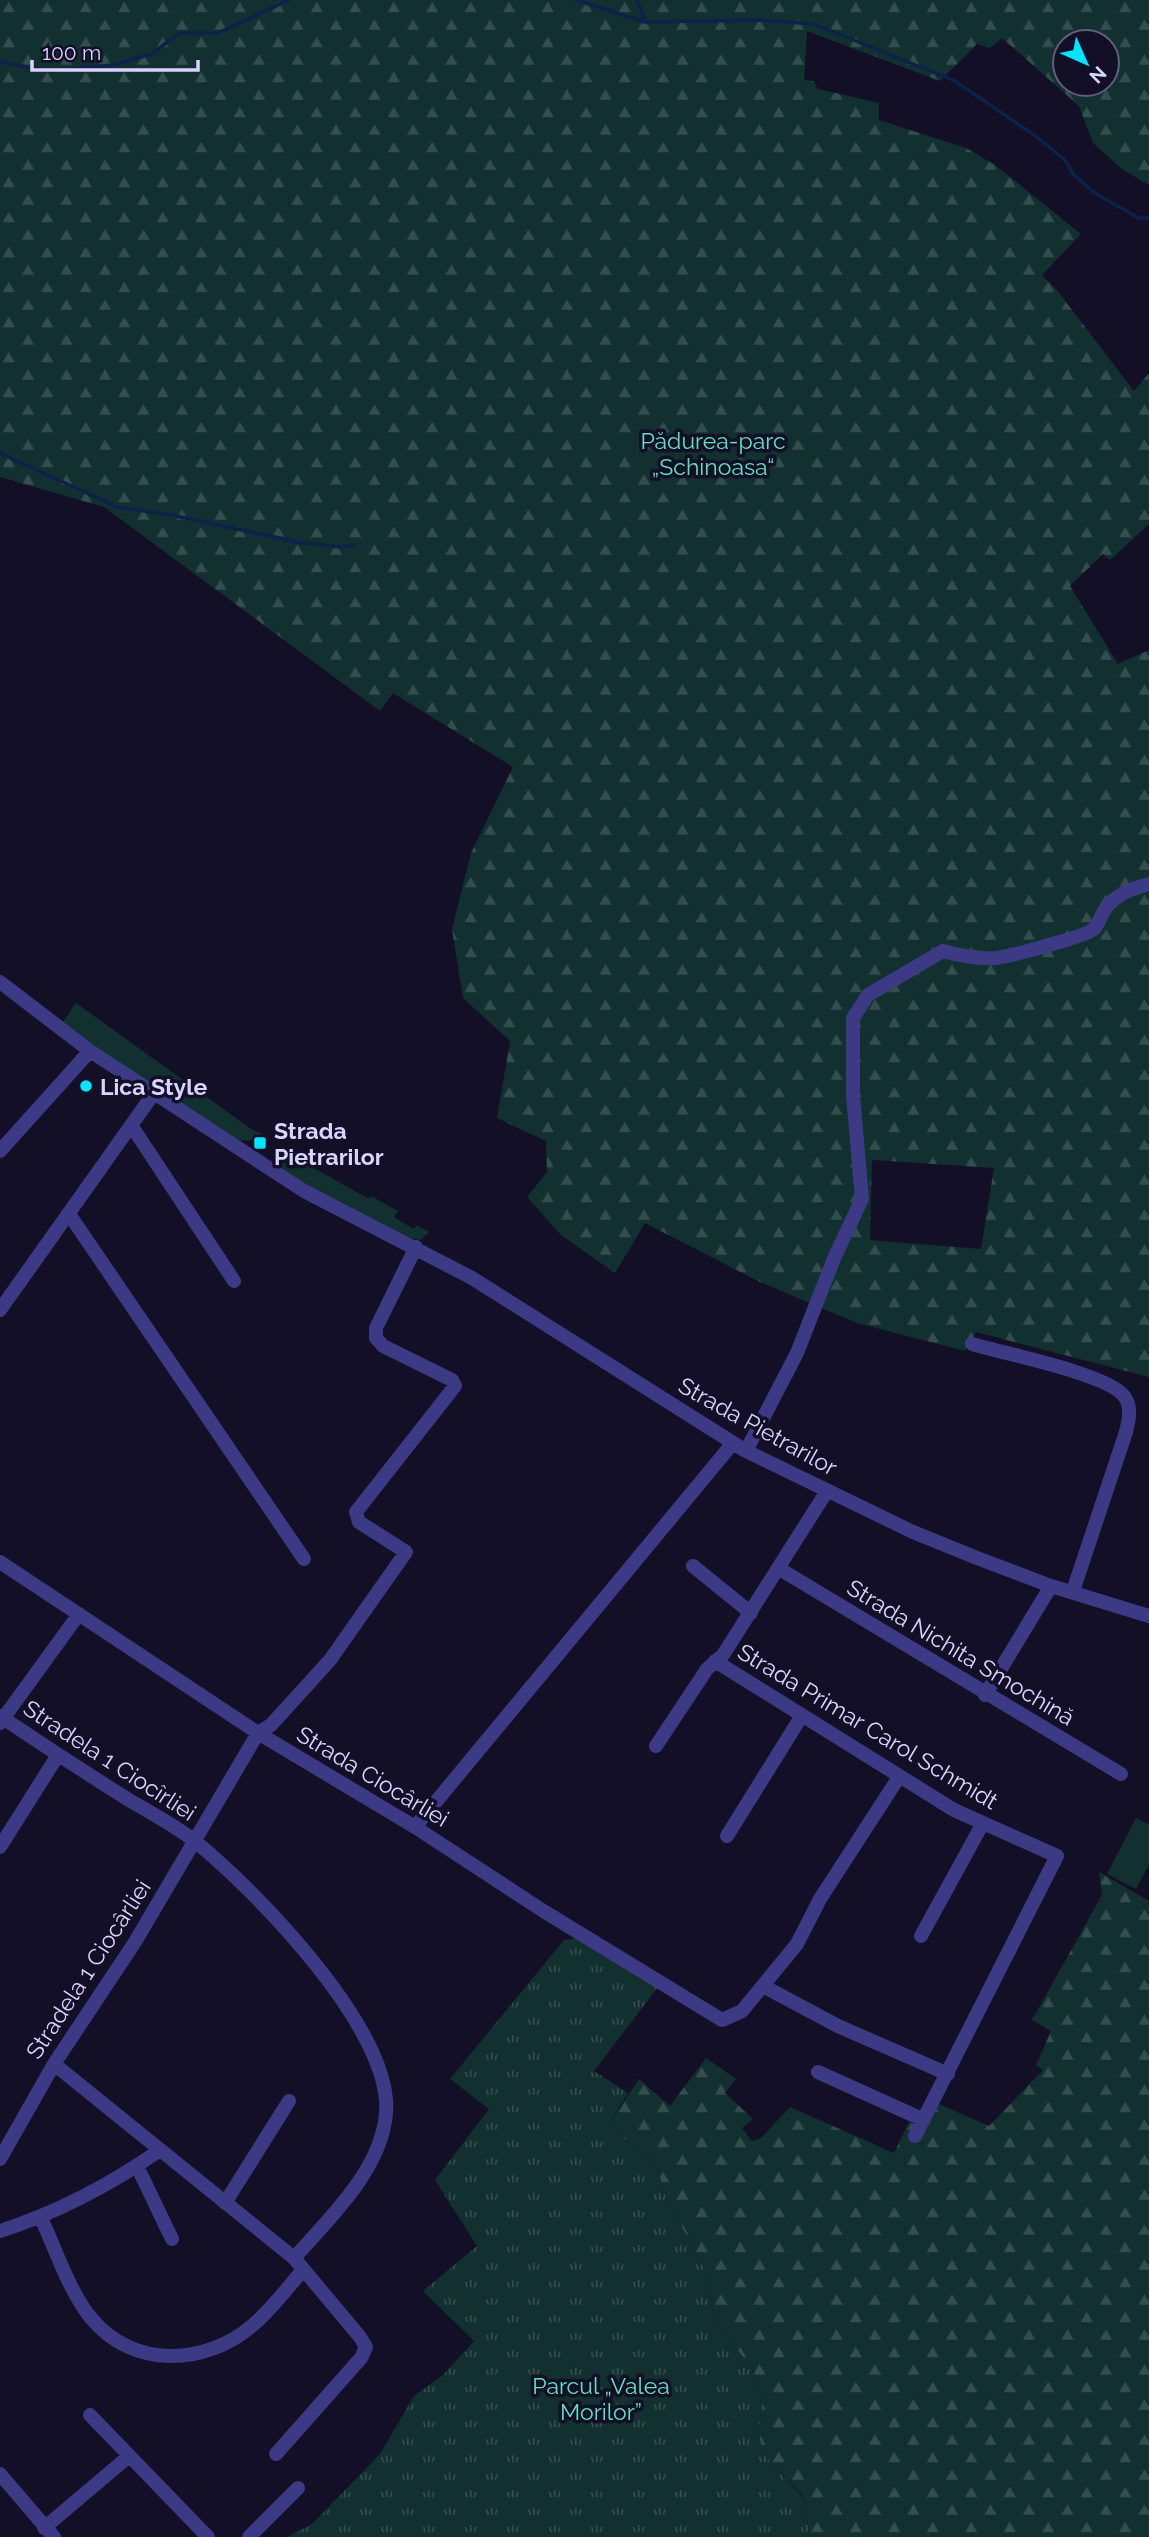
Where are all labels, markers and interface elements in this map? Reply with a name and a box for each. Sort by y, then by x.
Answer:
scale bar [32,28,198,72]
north arrow [1051,28,1121,98]
text: 100 m [42,40,101,65]
text: N [1085,62,1111,88]
park label: Pădurea-parc „Schinoasa“ [640,427,786,480]
place label: Lica Style [100,1073,208,1100]
marker: Lica Style [78,1078,94,1094]
place label: Strada Pietrarilor [274,1117,384,1170]
marker: Strada Pietrarilor [252,1135,268,1151]
street label: Strada Pietrarilor [674,1371,842,1481]
street label: Strada Nichita Smochină [842,1573,1080,1731]
street label: Strada Primar Carol Schmidt [733,1638,1003,1815]
street label: Stradela 1 Ciocîrliei [19,1694,201,1826]
street label: Strada Ciocârliei [292,1720,454,1832]
street label: Stradela 1 Ciocârliei [20,1875,156,2063]
park label: Parcul „Valea Morilor” [532,2372,670,2425]

